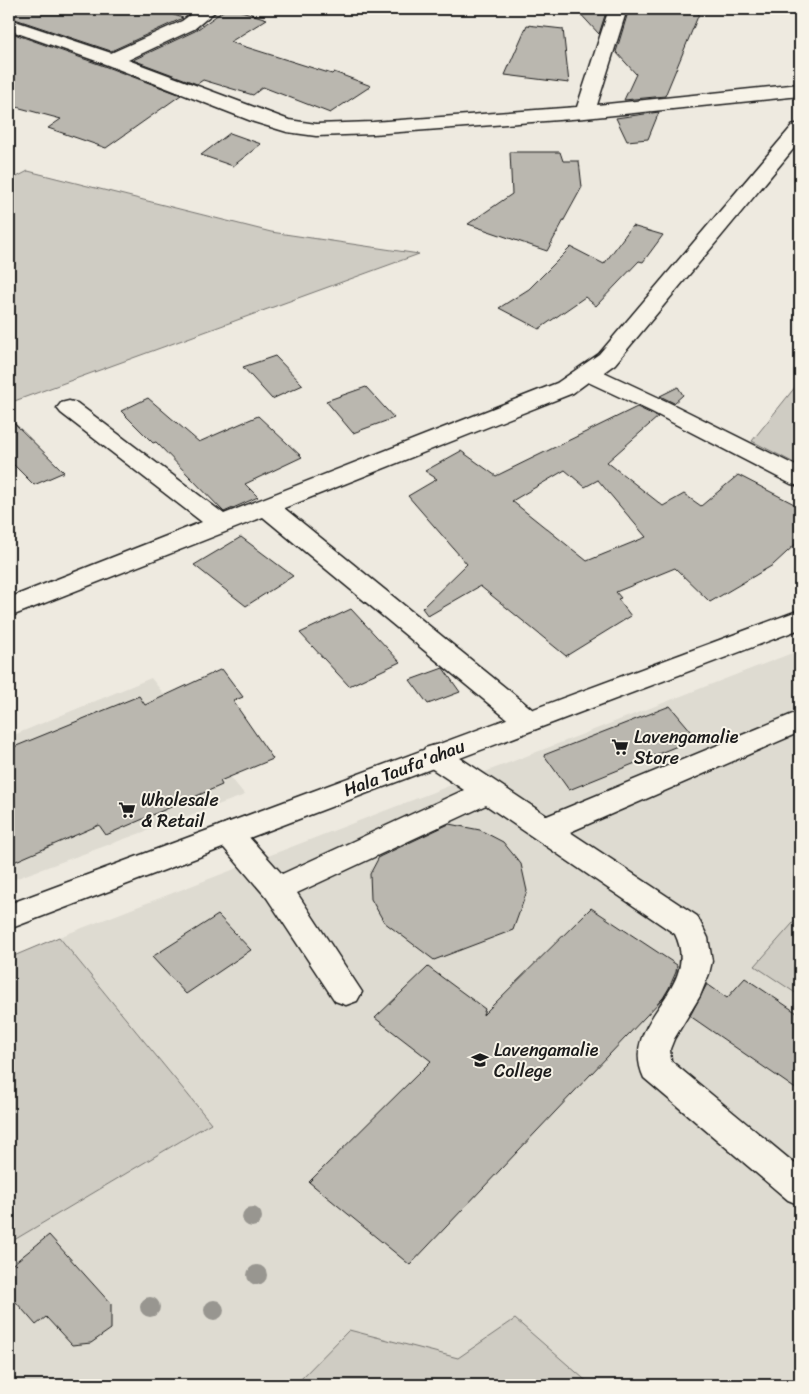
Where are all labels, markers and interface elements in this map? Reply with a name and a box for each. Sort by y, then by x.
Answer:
place label: Lavengamalie Store [634,721,739,774]
street label: Hala Taufa'ahau [339,730,470,806]
supermarket icon: Lavengamalie Store [610,737,630,757]
place label: Wholesale & Retail [141,784,219,837]
supermarket icon: Wholesale & Retail [117,800,137,820]
place label: Lavengamalie College [494,1034,599,1087]
school or university icon: Lavengamalie College [470,1050,490,1070]

